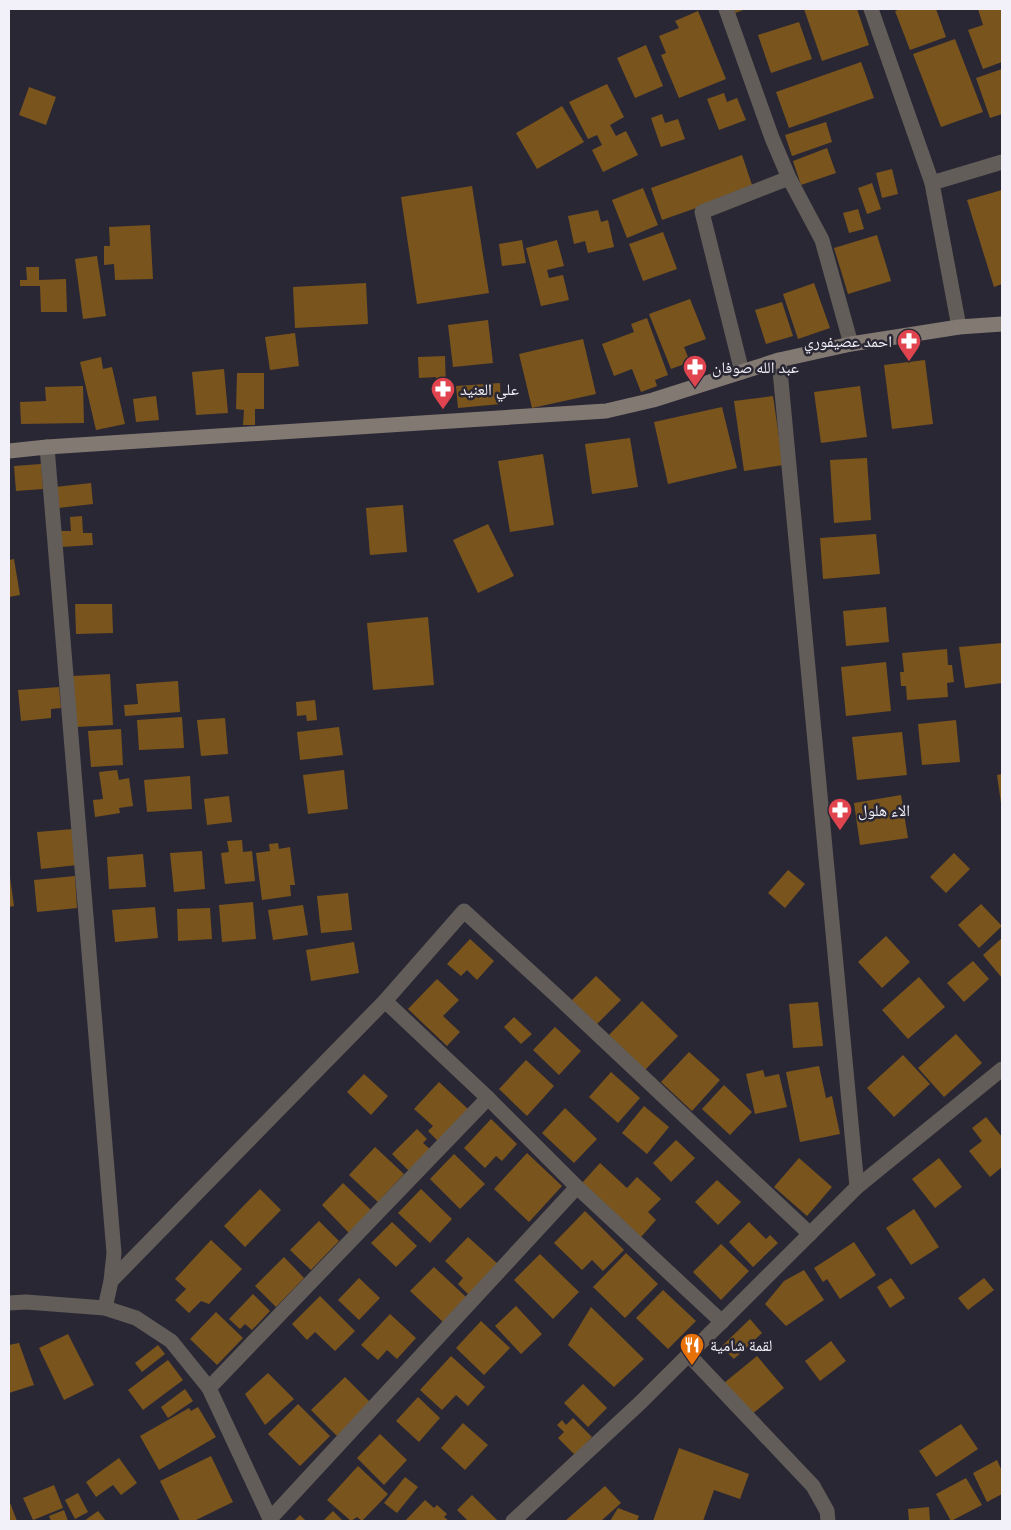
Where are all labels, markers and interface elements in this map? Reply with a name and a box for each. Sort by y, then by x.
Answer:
pharmacy icon: احمد عصيفوري [896,328,922,362]
place label: احمد عصيفوري [804,330,892,354]
pharmacy icon: عبد الله صوفان [682,354,708,388]
place label: عبد الله صوفان [712,356,799,380]
pharmacy icon: علي العنيد [430,376,456,410]
place label: علي العنيد [460,378,519,402]
pharmacy icon: الاء هلول [827,797,853,831]
place label: الاء هلول [858,799,910,823]
restaurant icon: لقمة شامية [679,1332,705,1366]
place label: لقمة شامية [710,1334,772,1358]

